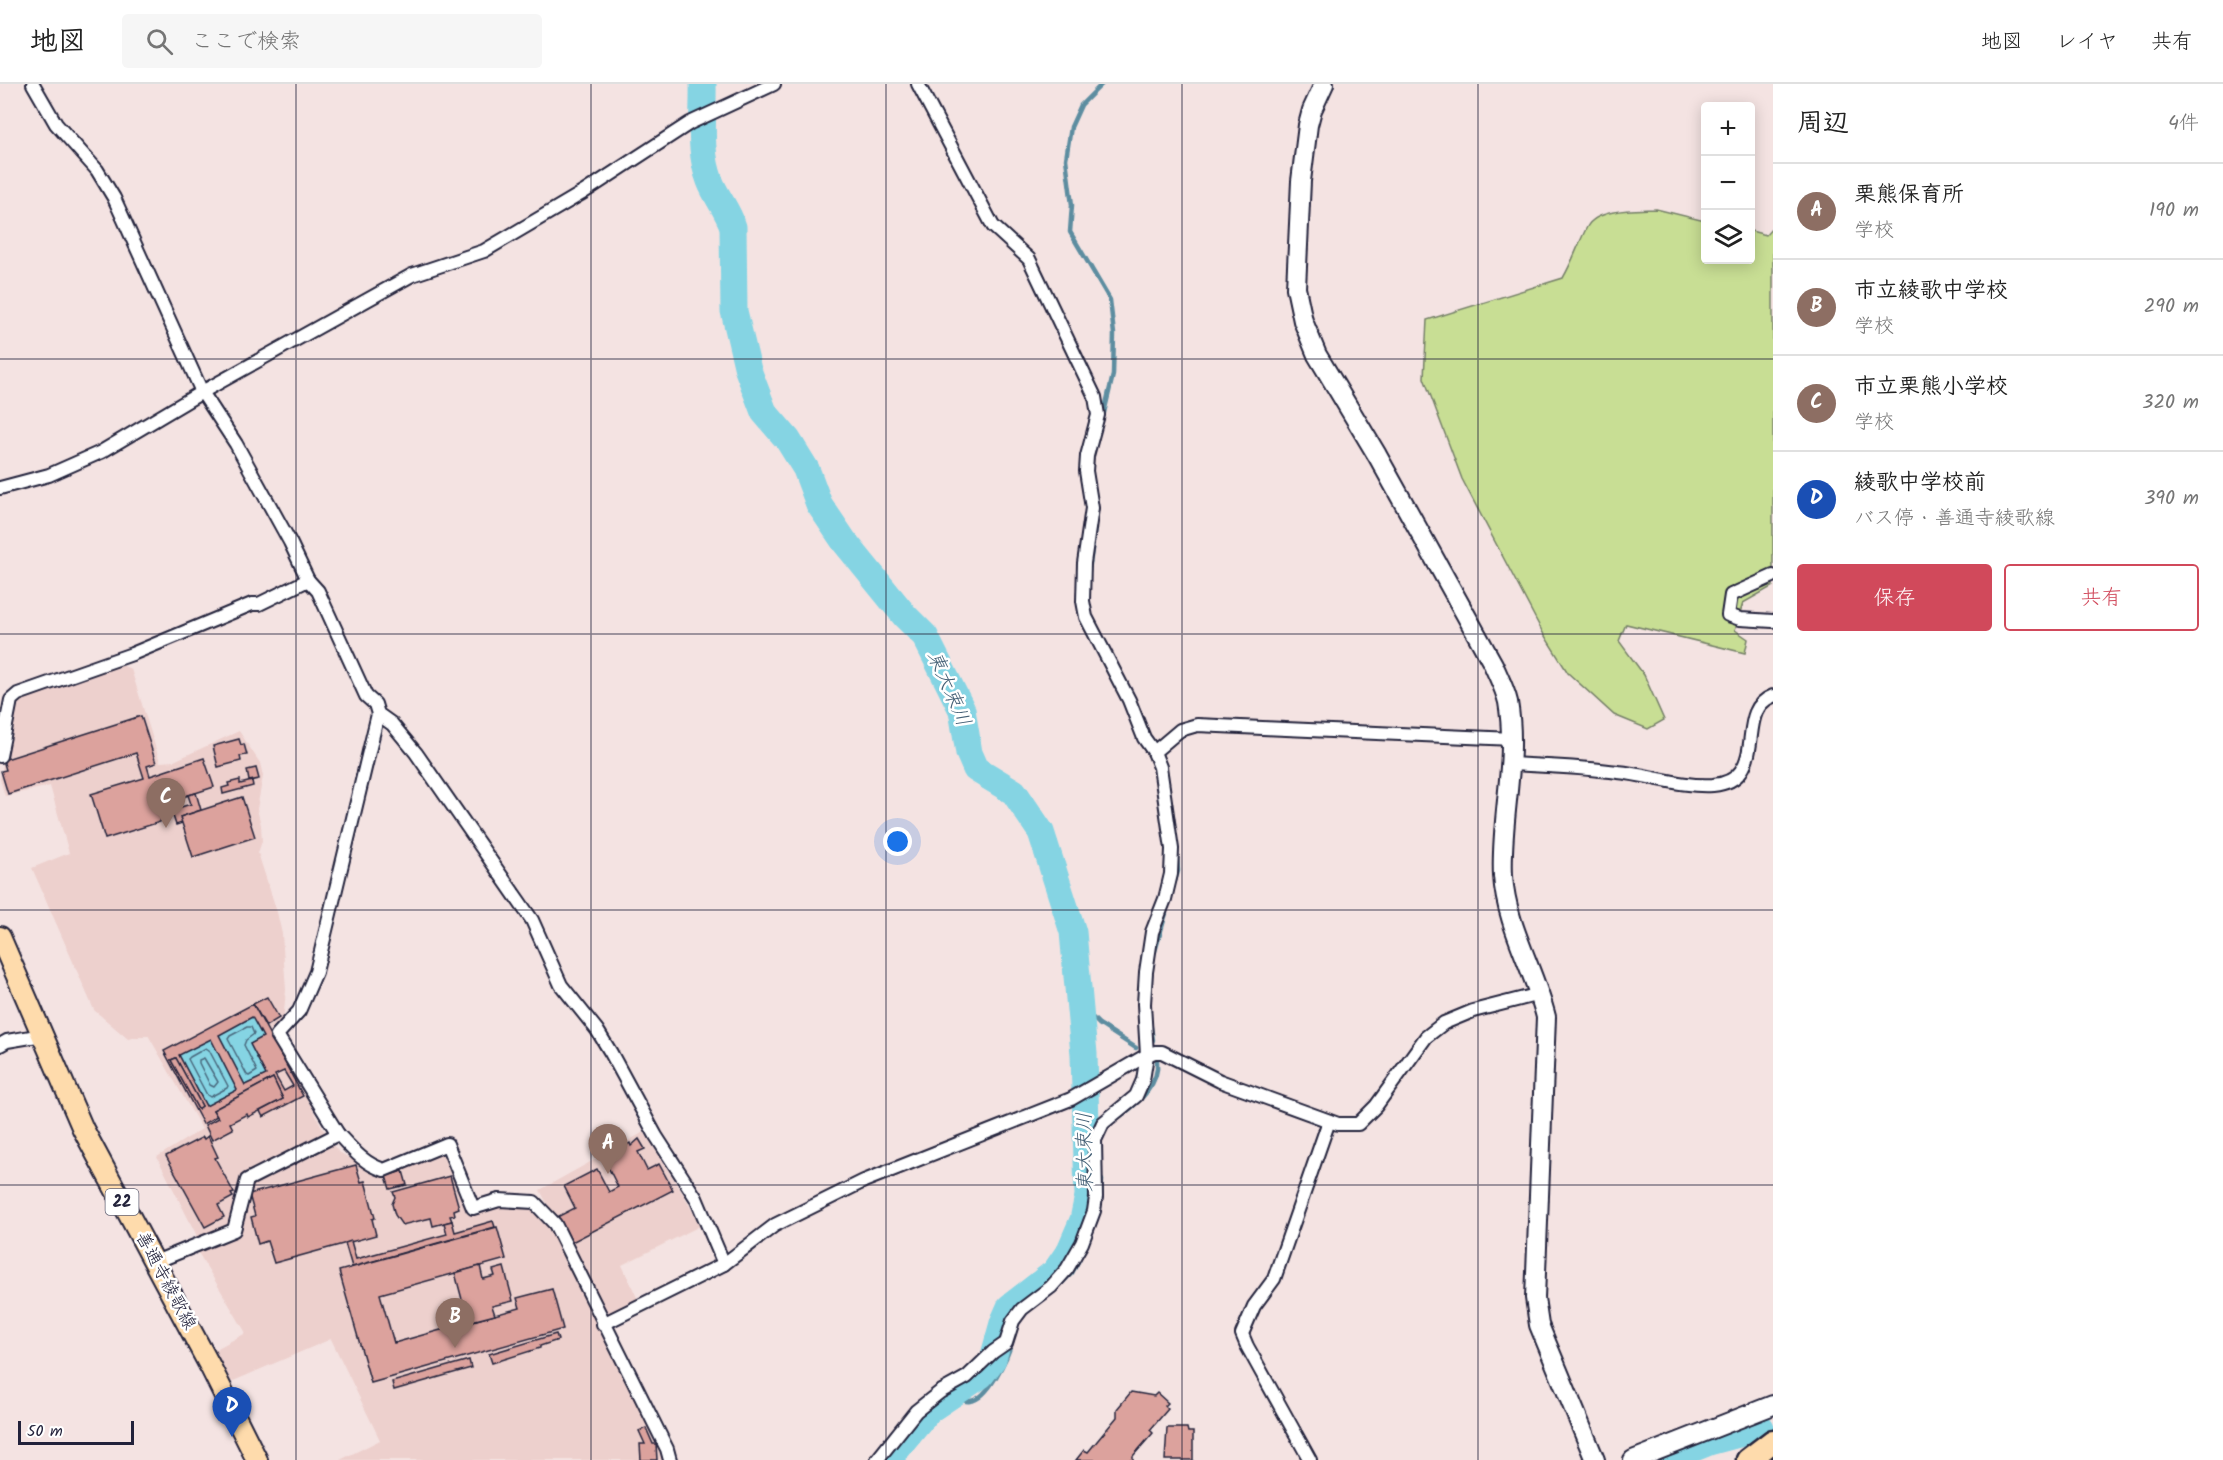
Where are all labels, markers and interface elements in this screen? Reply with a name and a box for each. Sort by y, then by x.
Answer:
search box [122,14,542,68]
text: 地図 [30,20,86,65]
icon: search [143,25,176,58]
text: ここで検索 [191,25,301,60]
text: 地図 [1981,26,2023,59]
text: レイヤ [2056,26,2118,59]
text: 共有 [2151,26,2193,59]
map controls [1701,102,1755,264]
button: + [1701,102,1755,156]
text: 周辺 [1797,103,1849,145]
text: 4件 [2168,108,2199,140]
button: − [1701,156,1755,210]
text: 栗熊保育所 [1854,178,1964,213]
text: A [1810,195,1823,227]
text: 190 m [2149,195,2199,227]
button: layers [1701,210,1755,264]
text: 学校 [1854,215,1894,247]
text: 市立綾歌中学校 [1854,274,2008,309]
text: B [1810,291,1823,323]
text: 290 m [2144,291,2199,323]
text: 学校 [1854,311,1894,343]
text: 市立栗熊小学校 [1854,370,2008,405]
text: C [1810,387,1823,419]
text: 320 m [2142,387,2199,419]
text: 学校 [1854,407,1894,439]
text: 綾歌中学校前 [1854,466,1986,501]
text: D [1810,483,1823,515]
text: 390 m [2144,483,2199,515]
text: バス停 · 善通寺綾歌線 [1854,503,2055,535]
button: 保存 [1797,564,1992,631]
button: 共有 [2004,564,2199,631]
water label: 東大束川 [918,646,978,732]
pin: C [146,778,186,828]
your location [883,827,912,856]
water label: 東大束川 [1069,1112,1103,1192]
pin: A [588,1124,628,1174]
road number: 22 [106,1189,138,1215]
street label: 善通寺綾歌線 [127,1227,203,1335]
pin: B [436,1298,474,1348]
pin: D [212,1388,252,1437]
scale bar [18,1418,134,1446]
text: 50 m [27,1419,63,1444]

